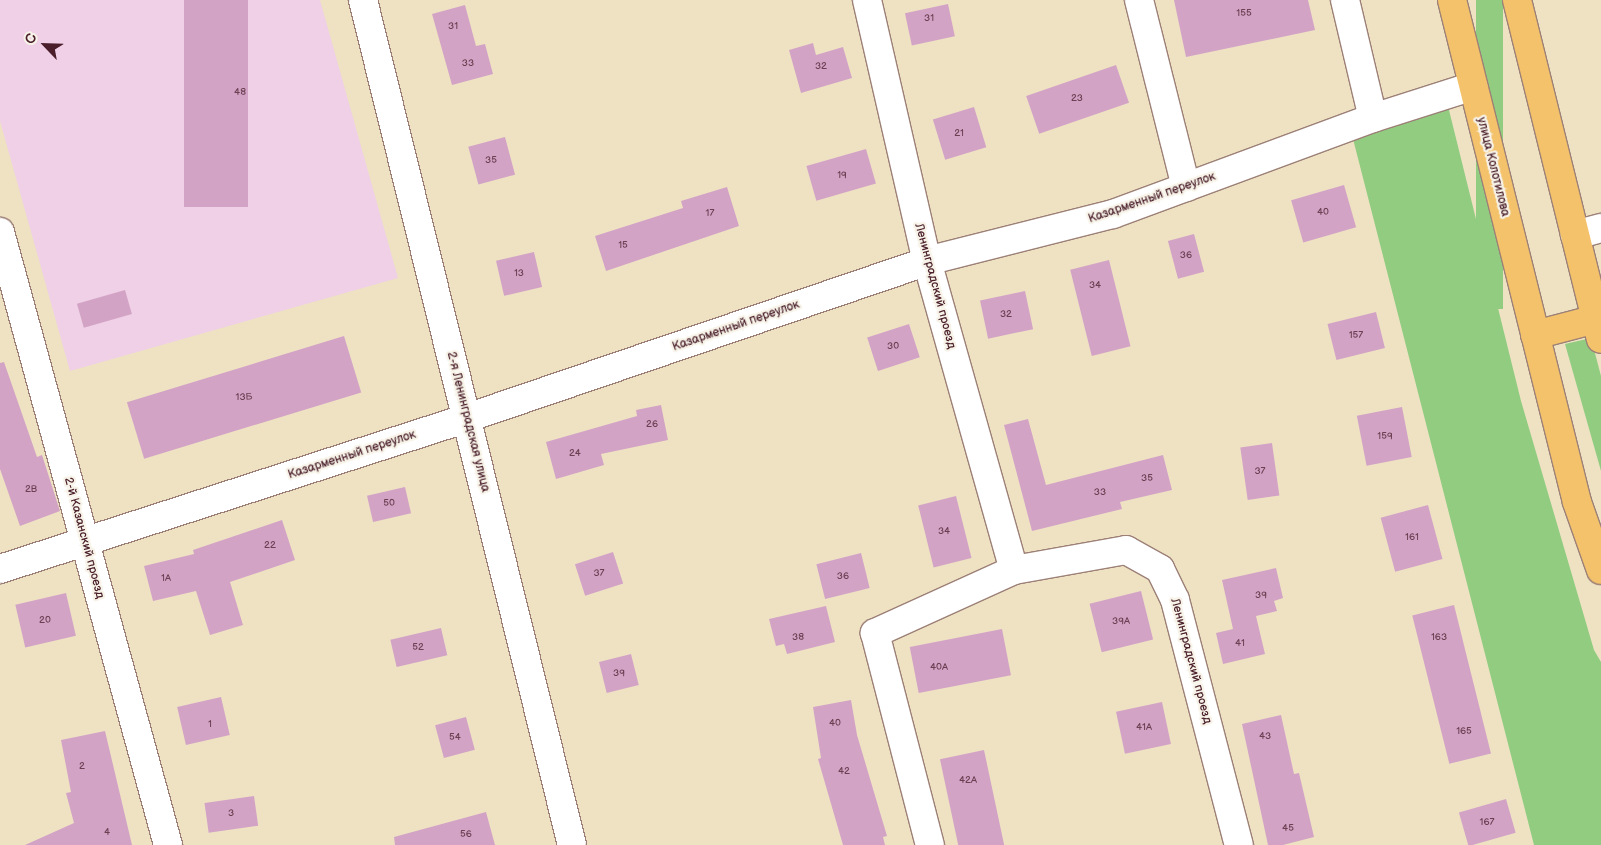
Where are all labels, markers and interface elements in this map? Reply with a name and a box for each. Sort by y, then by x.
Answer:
house number: 155 [1236,8,1252,20]
house number: 31 [924,13,934,25]
north arrow [20,20,70,70]
house number: 31 [448,21,458,33]
text: С [21,31,41,47]
house number: 33 [462,58,474,70]
house number: 32 [815,61,827,73]
house number: 48 [234,87,246,99]
house number: 23 [1071,93,1083,105]
street label: улица Колотилова [1474,116,1512,218]
house number: 21 [954,128,964,140]
house number: 35 [485,155,497,167]
street label: Казарменный переулок [1087,169,1217,227]
house number: 19 [837,170,847,182]
house number: 40 [1317,207,1329,219]
house number: 17 [706,208,714,220]
street label: Ленинградский проезд [911,222,959,350]
house number: 15 [618,240,628,252]
house number: 36 [1180,250,1192,262]
house number: 13 [514,268,524,280]
house number: 34 [1089,280,1101,292]
street label: Казарменный переулок [671,297,801,355]
house number: 32 [1000,309,1012,321]
house number: 157 [1349,330,1363,342]
house number: 30 [887,341,899,353]
street label: 2-я Ленинградская улица [444,350,492,494]
house number: 13Б [236,392,252,404]
house number: 26 [646,419,658,431]
street label: Казарменный переулок [286,428,418,482]
house number: 159 [1377,431,1393,443]
house number: 24 [569,448,581,460]
house number: 37 [1254,466,1266,478]
house number: 35 [1141,473,1153,485]
street label: 2-й Казанский проезд [61,476,107,600]
house number: 2В [25,484,37,496]
house number: 33 [1094,487,1106,499]
house number: 50 [383,498,395,510]
house number: 34 [938,526,950,538]
house number: 161 [1405,532,1419,544]
house number: 22 [264,540,276,552]
house number: 37 [593,568,605,580]
house number: 36 [837,571,849,583]
house number: 1А [161,573,171,585]
house number: 39 [1255,590,1267,602]
street label: Ленинградский проезд [1167,597,1215,725]
house number: 20 [39,615,51,627]
house number: 39А [1112,616,1130,628]
house number: 38 [792,632,804,644]
house number: 163 [1431,632,1447,644]
house number: 41 [1235,638,1245,650]
house number: 52 [412,642,424,654]
house number: 40А [930,662,948,674]
house number: 39 [613,668,625,680]
house number: 40 [829,718,841,730]
house number: 1 [208,719,212,731]
house number: 41А [1136,722,1152,734]
house number: 165 [1456,726,1472,738]
house number: 43 [1259,731,1271,743]
house number: 54 [449,732,461,744]
house number: 2 [79,761,85,773]
house number: 42 [838,766,850,778]
house number: 42А [959,775,977,787]
house number: 3 [228,808,234,820]
house number: 167 [1480,817,1494,829]
house number: 45 [1282,823,1294,835]
house number: 4 [104,827,110,839]
house number: 56 [460,829,472,841]

